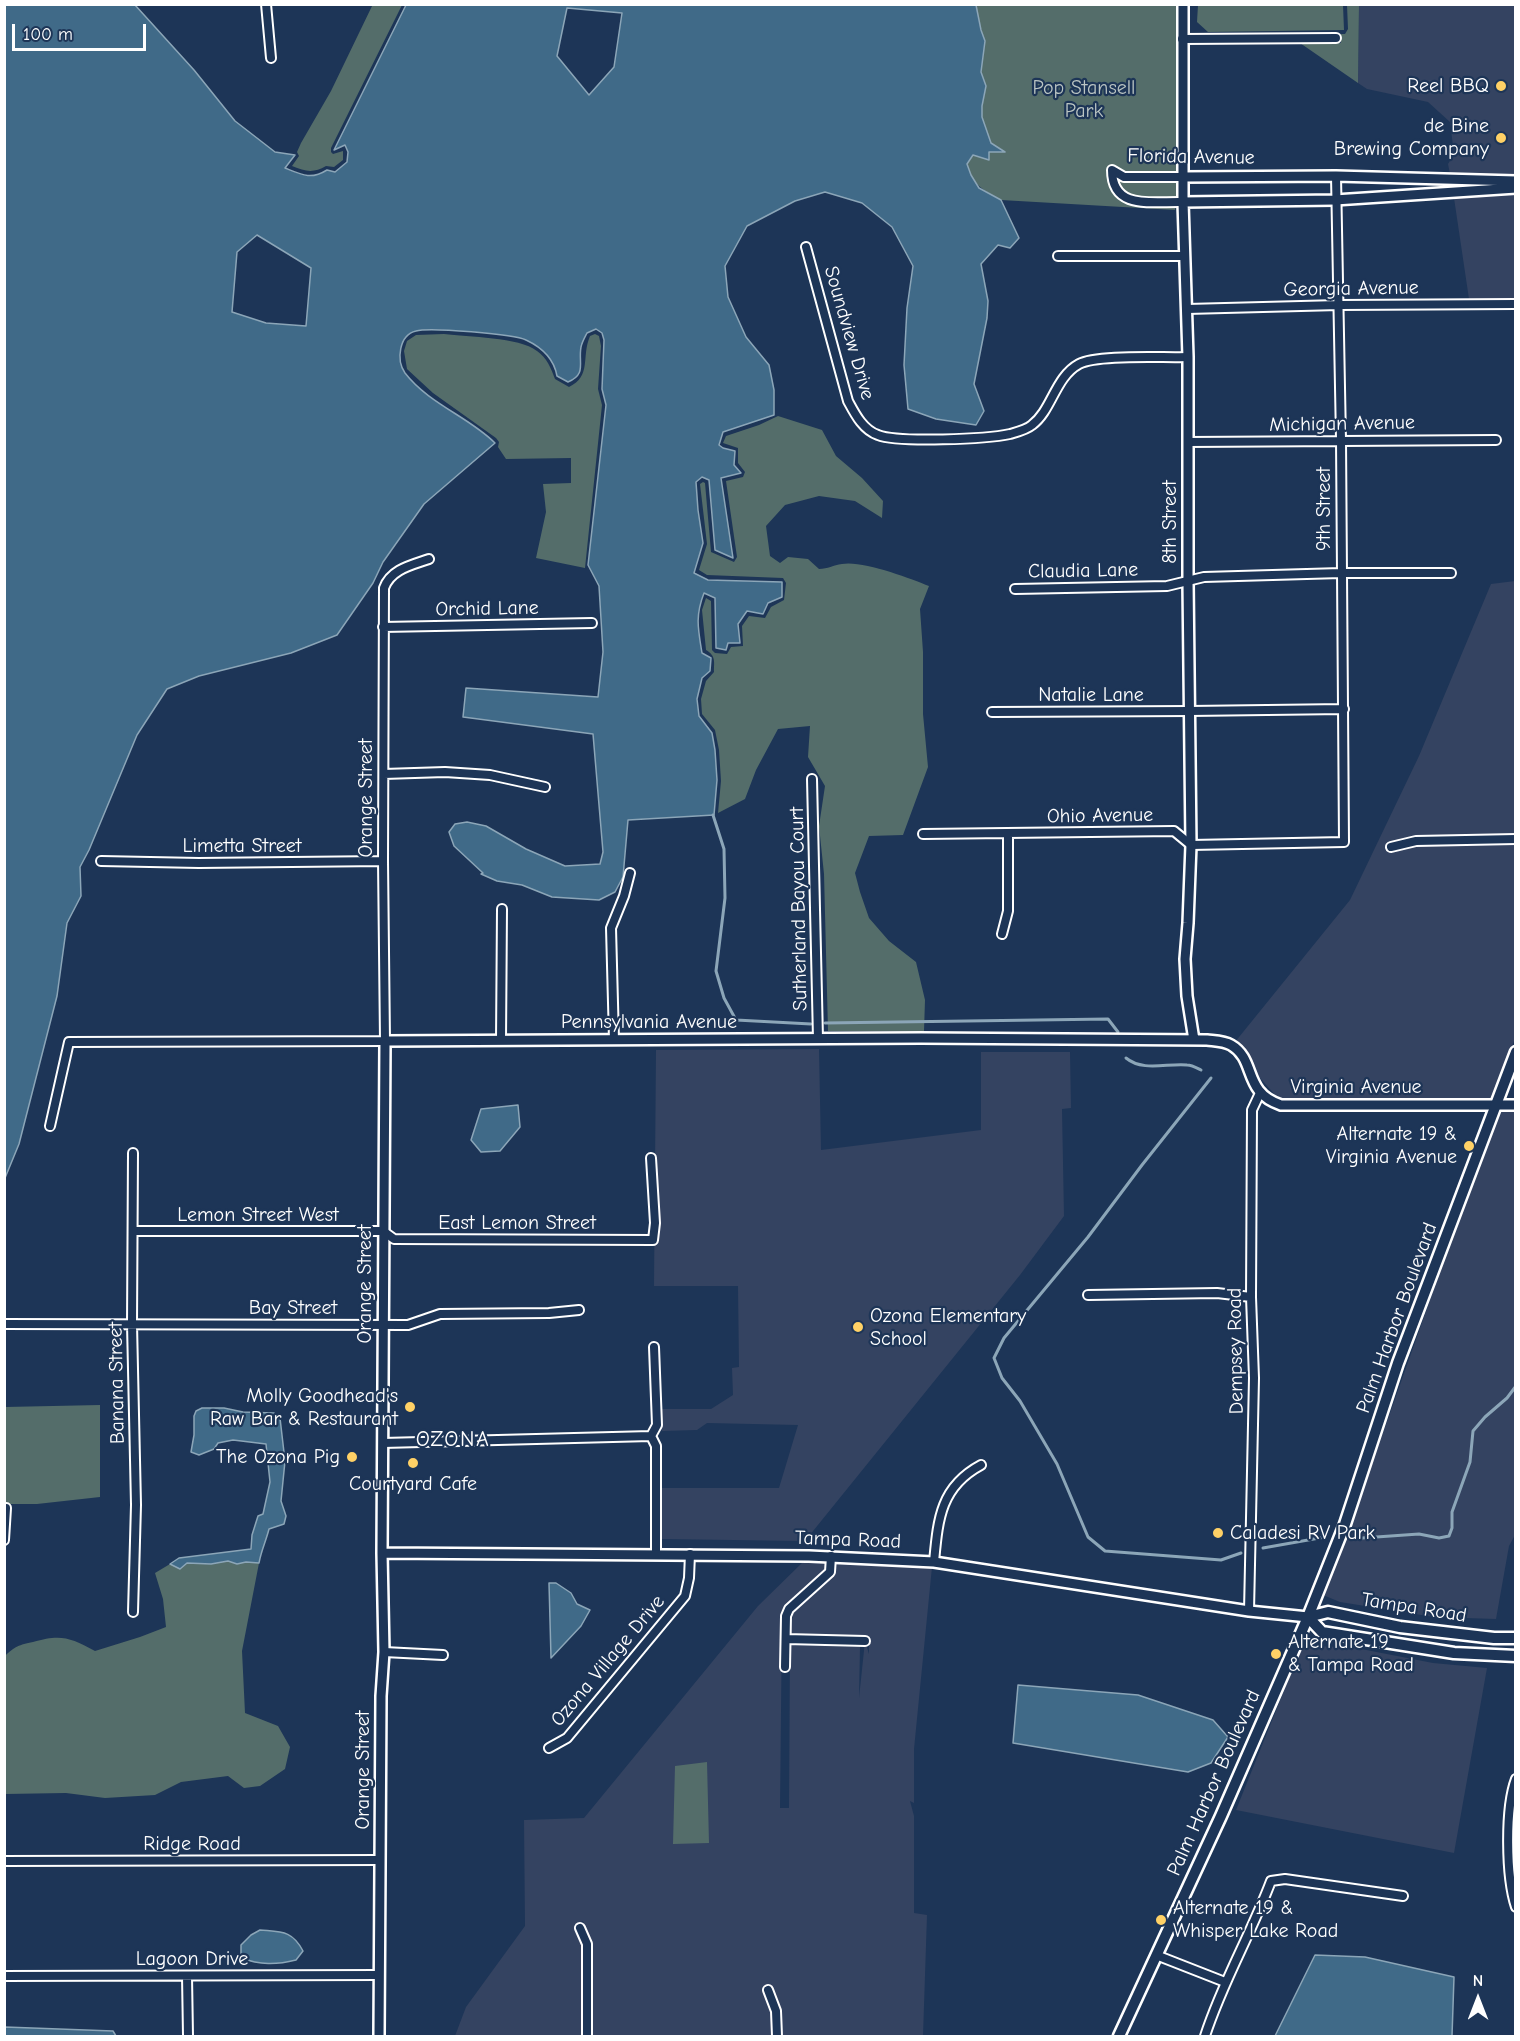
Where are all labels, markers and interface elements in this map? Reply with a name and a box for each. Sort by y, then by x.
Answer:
scale bar [15,12,148,50]
text: 100 m [23,24,73,45]
place label: Reel BBQ [1407,74,1489,98]
park label: Pop Stansell Park [1033,76,1135,123]
marker: Reel BBQ [1494,79,1508,93]
place label: de Bine Brewing Company [1334,114,1489,161]
marker: de Bine Brewing Company [1494,131,1508,145]
street label: Florida Avenue [1127,144,1255,170]
street label: Soundview Drive [818,263,880,403]
street label: Georgia Avenue [1283,276,1419,302]
street label: Michigan Avenue [1269,411,1415,437]
street label: 9th Street [1312,467,1336,551]
street label: 8th Street [1158,480,1182,564]
street label: Claudia Lane [1028,558,1138,584]
street label: Orchid Lane [435,596,539,622]
street label: Natalie Lane [1038,683,1144,707]
street label: Orange Street [354,738,378,858]
street label: Ohio Avenue [1047,803,1153,829]
street label: Sutherland Bayou Court [785,807,813,1011]
street label: Limetta Street [182,834,302,858]
street label: Pennsylvania Avenue [561,1010,737,1034]
street label: Virginia Avenue [1290,1075,1422,1099]
place label: Alternate 19 & Virginia Avenue [1326,1122,1457,1169]
marker: Alternate 19 & Virginia Avenue [1462,1139,1476,1153]
street label: Lemon Street West [177,1203,339,1227]
street label: East Lemon Street [438,1211,596,1235]
street label: Palm Harbor Boulevard [1351,1220,1443,1416]
street label: Orange Street [353,1224,377,1344]
street label: Dempsey Road [1223,1287,1249,1415]
street label: Bay Street [249,1296,337,1320]
place label: Ozona Elementary School [870,1304,1026,1351]
marker: Ozona Elementary School [851,1320,865,1334]
street label: Banana Street [104,1322,130,1444]
place label: Molly Goodhead's Raw Bar & Restaurant [210,1384,398,1431]
marker: Molly Goodhead's Raw Bar & Restaurant [403,1400,417,1414]
district label: OZONA [416,1427,490,1453]
place label: The Ozona Pig [216,1445,340,1469]
marker: The Ozona Pig [345,1450,359,1464]
marker: Courtyard Cafe [406,1456,420,1470]
place label: Courtyard Cafe [349,1472,477,1496]
place label: Caladesi RV Park [1230,1521,1375,1545]
street label: Tampa Road [794,1526,902,1554]
marker: Caladesi RV Park [1211,1526,1225,1540]
street label: Tampa Road [1360,1588,1468,1628]
street label: Ozona Village Drive [546,1590,670,1732]
place label: Alternate 19 & Tampa Road [1288,1630,1414,1677]
marker: Alternate 19 & Tampa Road [1269,1647,1283,1661]
street label: Palm Harbor Boulevard [1162,1686,1266,1880]
street label: Orange Street [351,1710,375,1830]
street label: Ridge Road [143,1832,241,1856]
place label: Alternate 19 & Whisper Lake Road [1173,1896,1338,1943]
marker: Alternate 19 & Whisper Lake Road [1154,1913,1168,1927]
street label: Lagoon Drive [136,1947,248,1971]
north arrow [1448,1969,1508,2029]
text: N [1473,1972,1483,1990]

